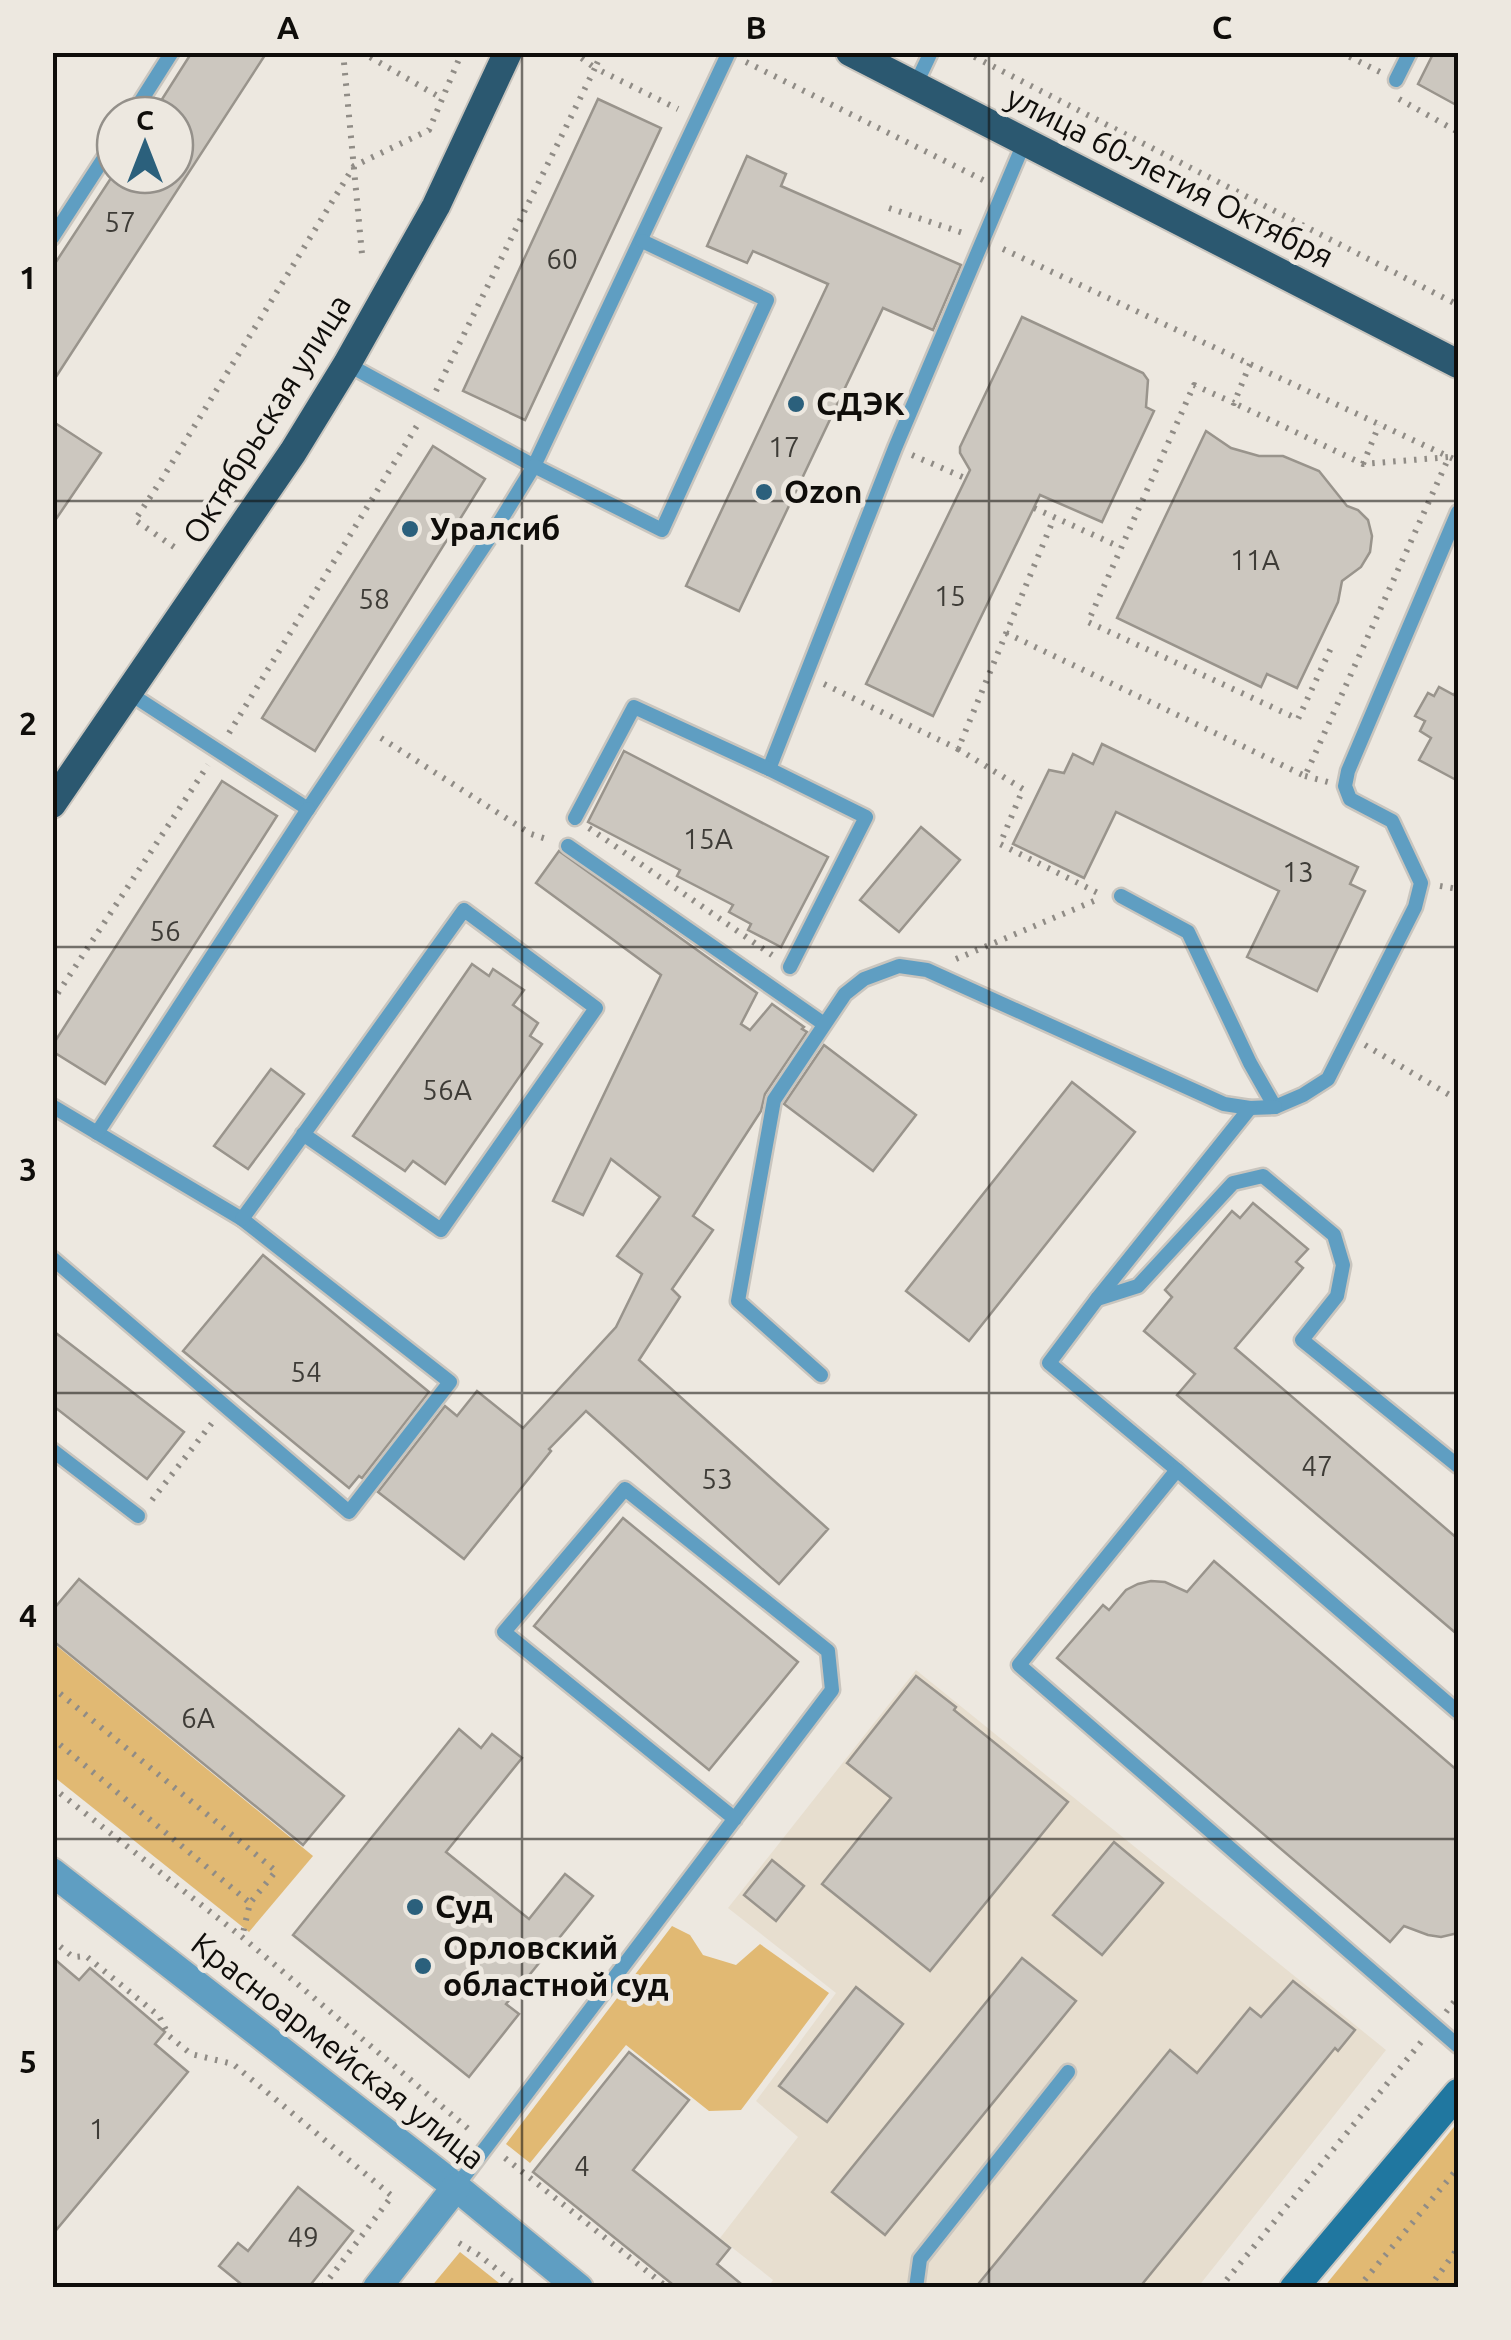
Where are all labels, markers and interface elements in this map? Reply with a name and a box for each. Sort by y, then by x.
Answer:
text: A [277,9,300,45]
text: B [745,9,767,45]
text: C [1212,9,1232,45]
street label: улица 60-летия Октября [1001,78,1340,274]
north arrow [95,95,195,195]
text: С [136,104,154,135]
house number: 57 [104,206,136,237]
house number: 60 [546,243,578,274]
text: 1 [19,259,37,295]
street label: Октябрьская улица [175,287,357,550]
place label: СДЭК [816,385,905,421]
marker: СДЭК [785,393,807,415]
house number: 17 [768,431,800,462]
place label: Ozon [784,473,862,509]
marker: Ozon [753,481,775,503]
place label: Уралсиб [430,510,560,546]
marker: Уралсиб [399,518,421,540]
house number: 11А [1230,544,1280,575]
house number: 15 [934,580,966,611]
house number: 58 [358,583,390,614]
text: 2 [19,705,37,741]
house number: 15А [683,823,733,854]
house number: 13 [1282,856,1314,887]
house number: 56 [149,915,181,946]
house number: 56А [422,1074,472,1105]
text: 3 [19,1151,37,1187]
house number: 54 [290,1356,322,1387]
house number: 47 [1301,1450,1333,1481]
house number: 53 [701,1463,733,1494]
text: 4 [19,1597,37,1633]
house number: 6А [181,1702,215,1733]
place label: Суд [435,1888,493,1924]
marker: Суд [404,1896,426,1918]
street label: Красноармейская улица [185,1925,492,2176]
place label: Орловский областной суд [443,1929,669,2002]
marker: Орловский областной суд [412,1955,434,1977]
text: 5 [19,2043,37,2079]
house number: 1 [89,2113,105,2144]
house number: 4 [574,2150,590,2181]
house number: 49 [287,2221,319,2252]

